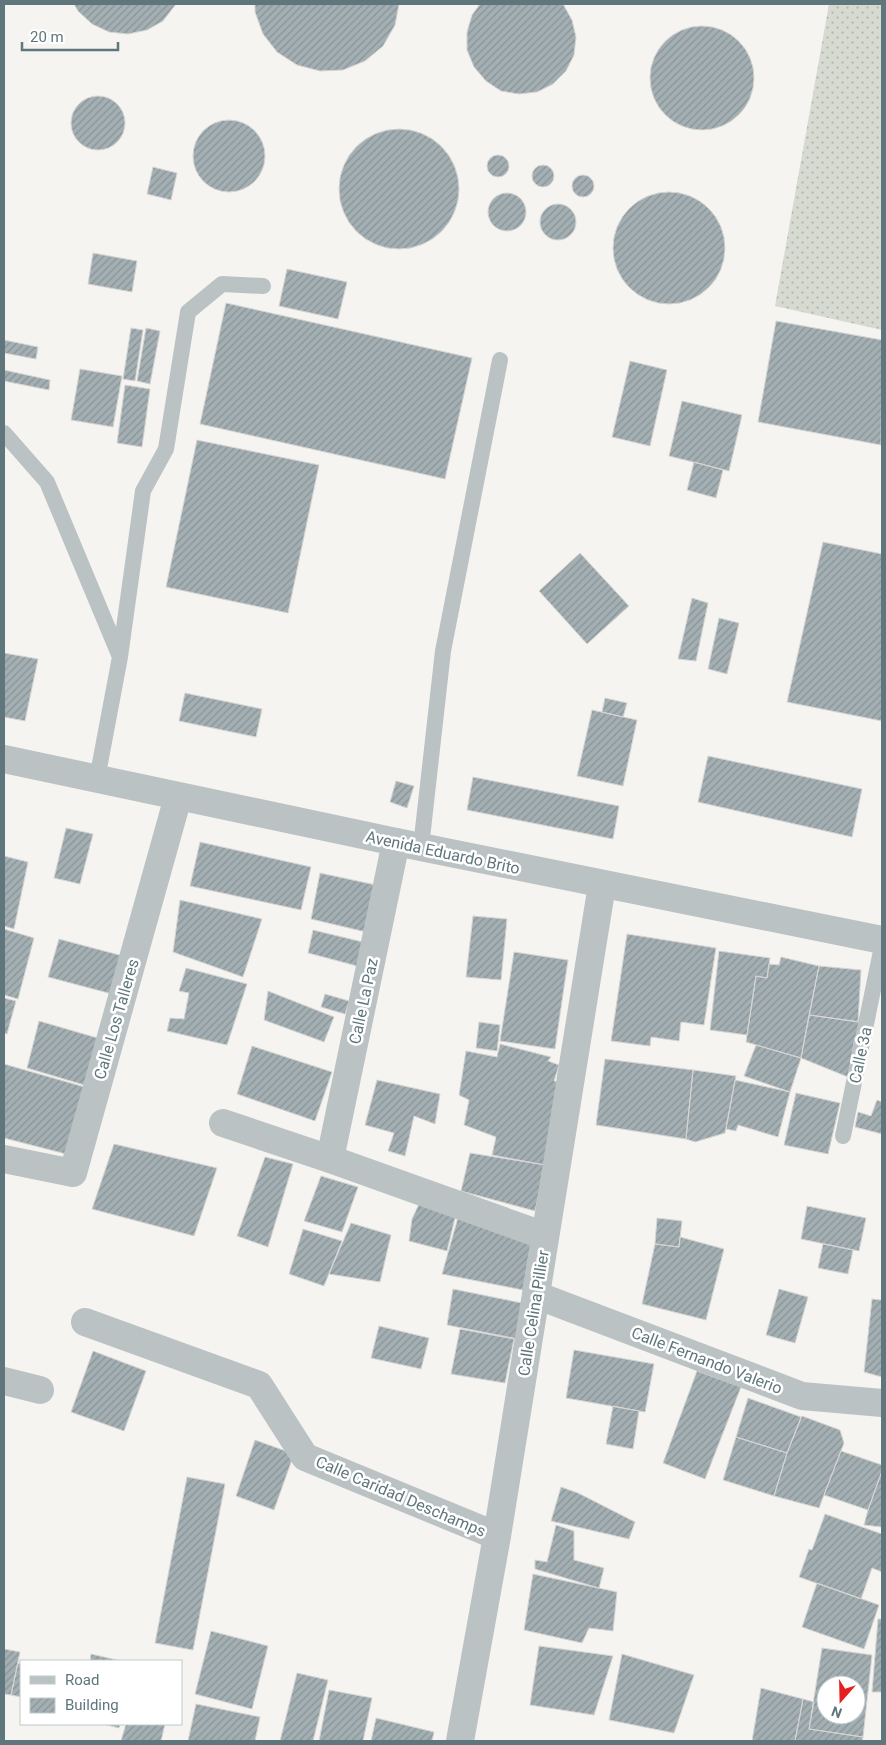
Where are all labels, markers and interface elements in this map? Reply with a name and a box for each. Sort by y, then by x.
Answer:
scale bar [22,20,119,52]
text: 20 m [30,28,64,46]
street label: Avenida Eduardo Brito [364,827,522,878]
street label: Calle La Paz [345,956,382,1046]
street label: Calle Los Talleres [90,957,143,1082]
street label: Calle 3a [845,1025,876,1085]
street label: Calle Celina Pillier [514,1248,553,1377]
street label: Calle Fernando Valerio [629,1323,785,1398]
street label: Calle Caridad Deschamps [313,1452,489,1541]
legend [20,1660,182,1725]
text: Road [65,1671,99,1689]
north arrow [816,1675,866,1725]
text: Building [65,1696,119,1714]
text: N [829,1703,844,1721]

